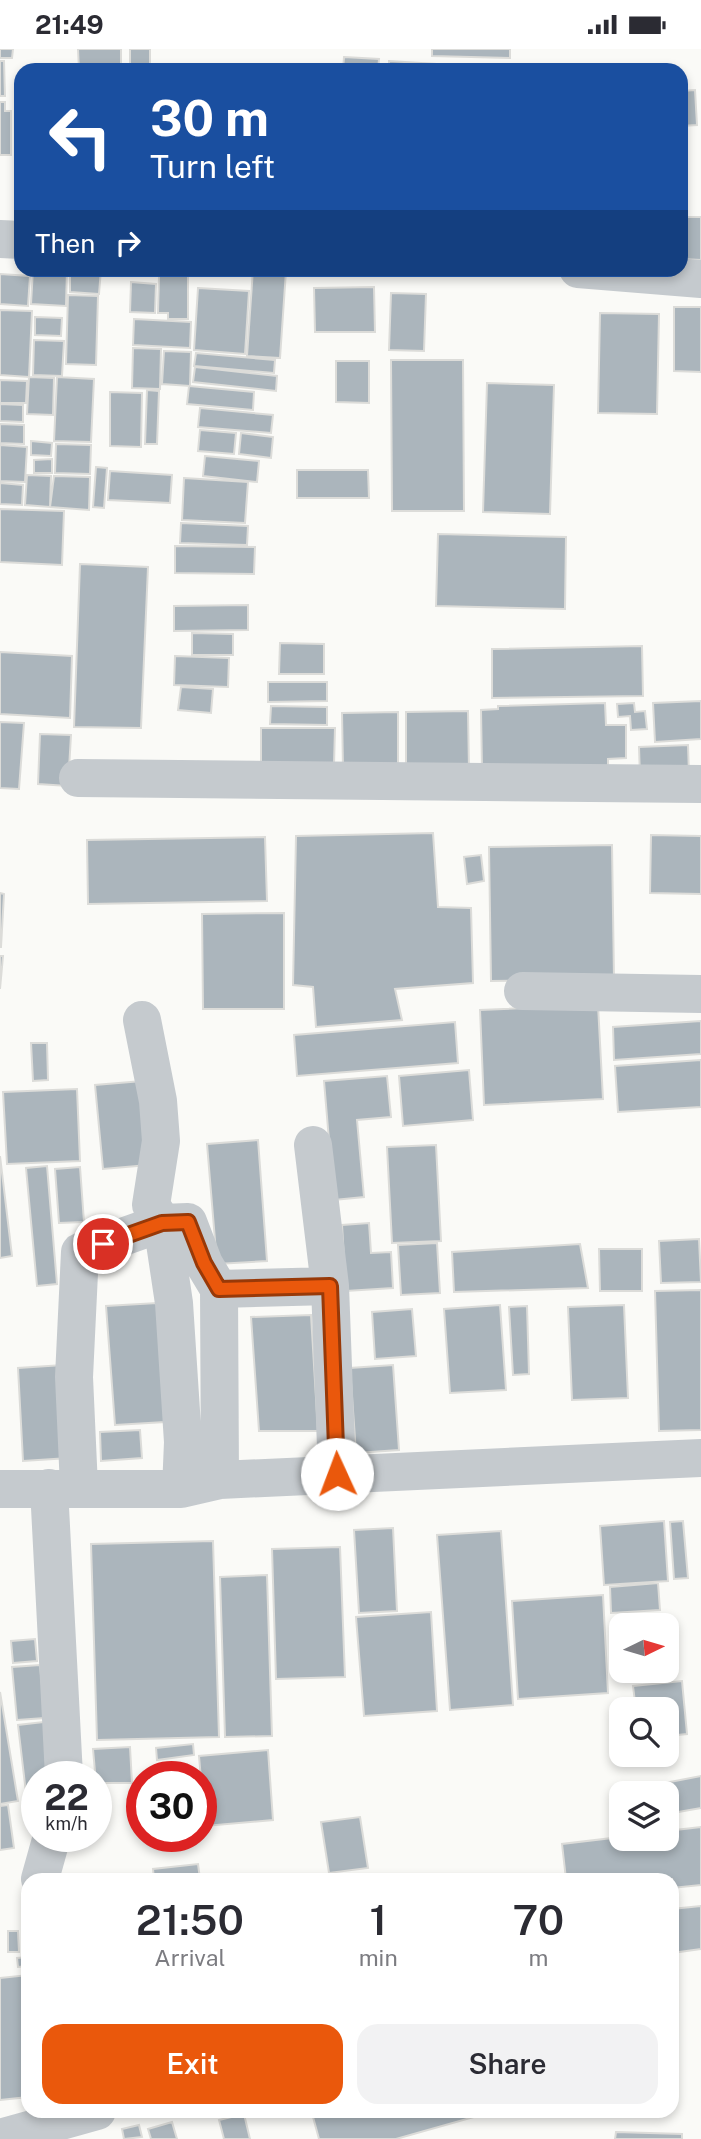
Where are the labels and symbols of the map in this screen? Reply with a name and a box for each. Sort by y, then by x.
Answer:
pin [73,1214,133,1274]
position arrow [300,1437,374,1511]
north arrow [609,1613,679,1683]
speed limit sign: 30 [126,1761,217,1852]

